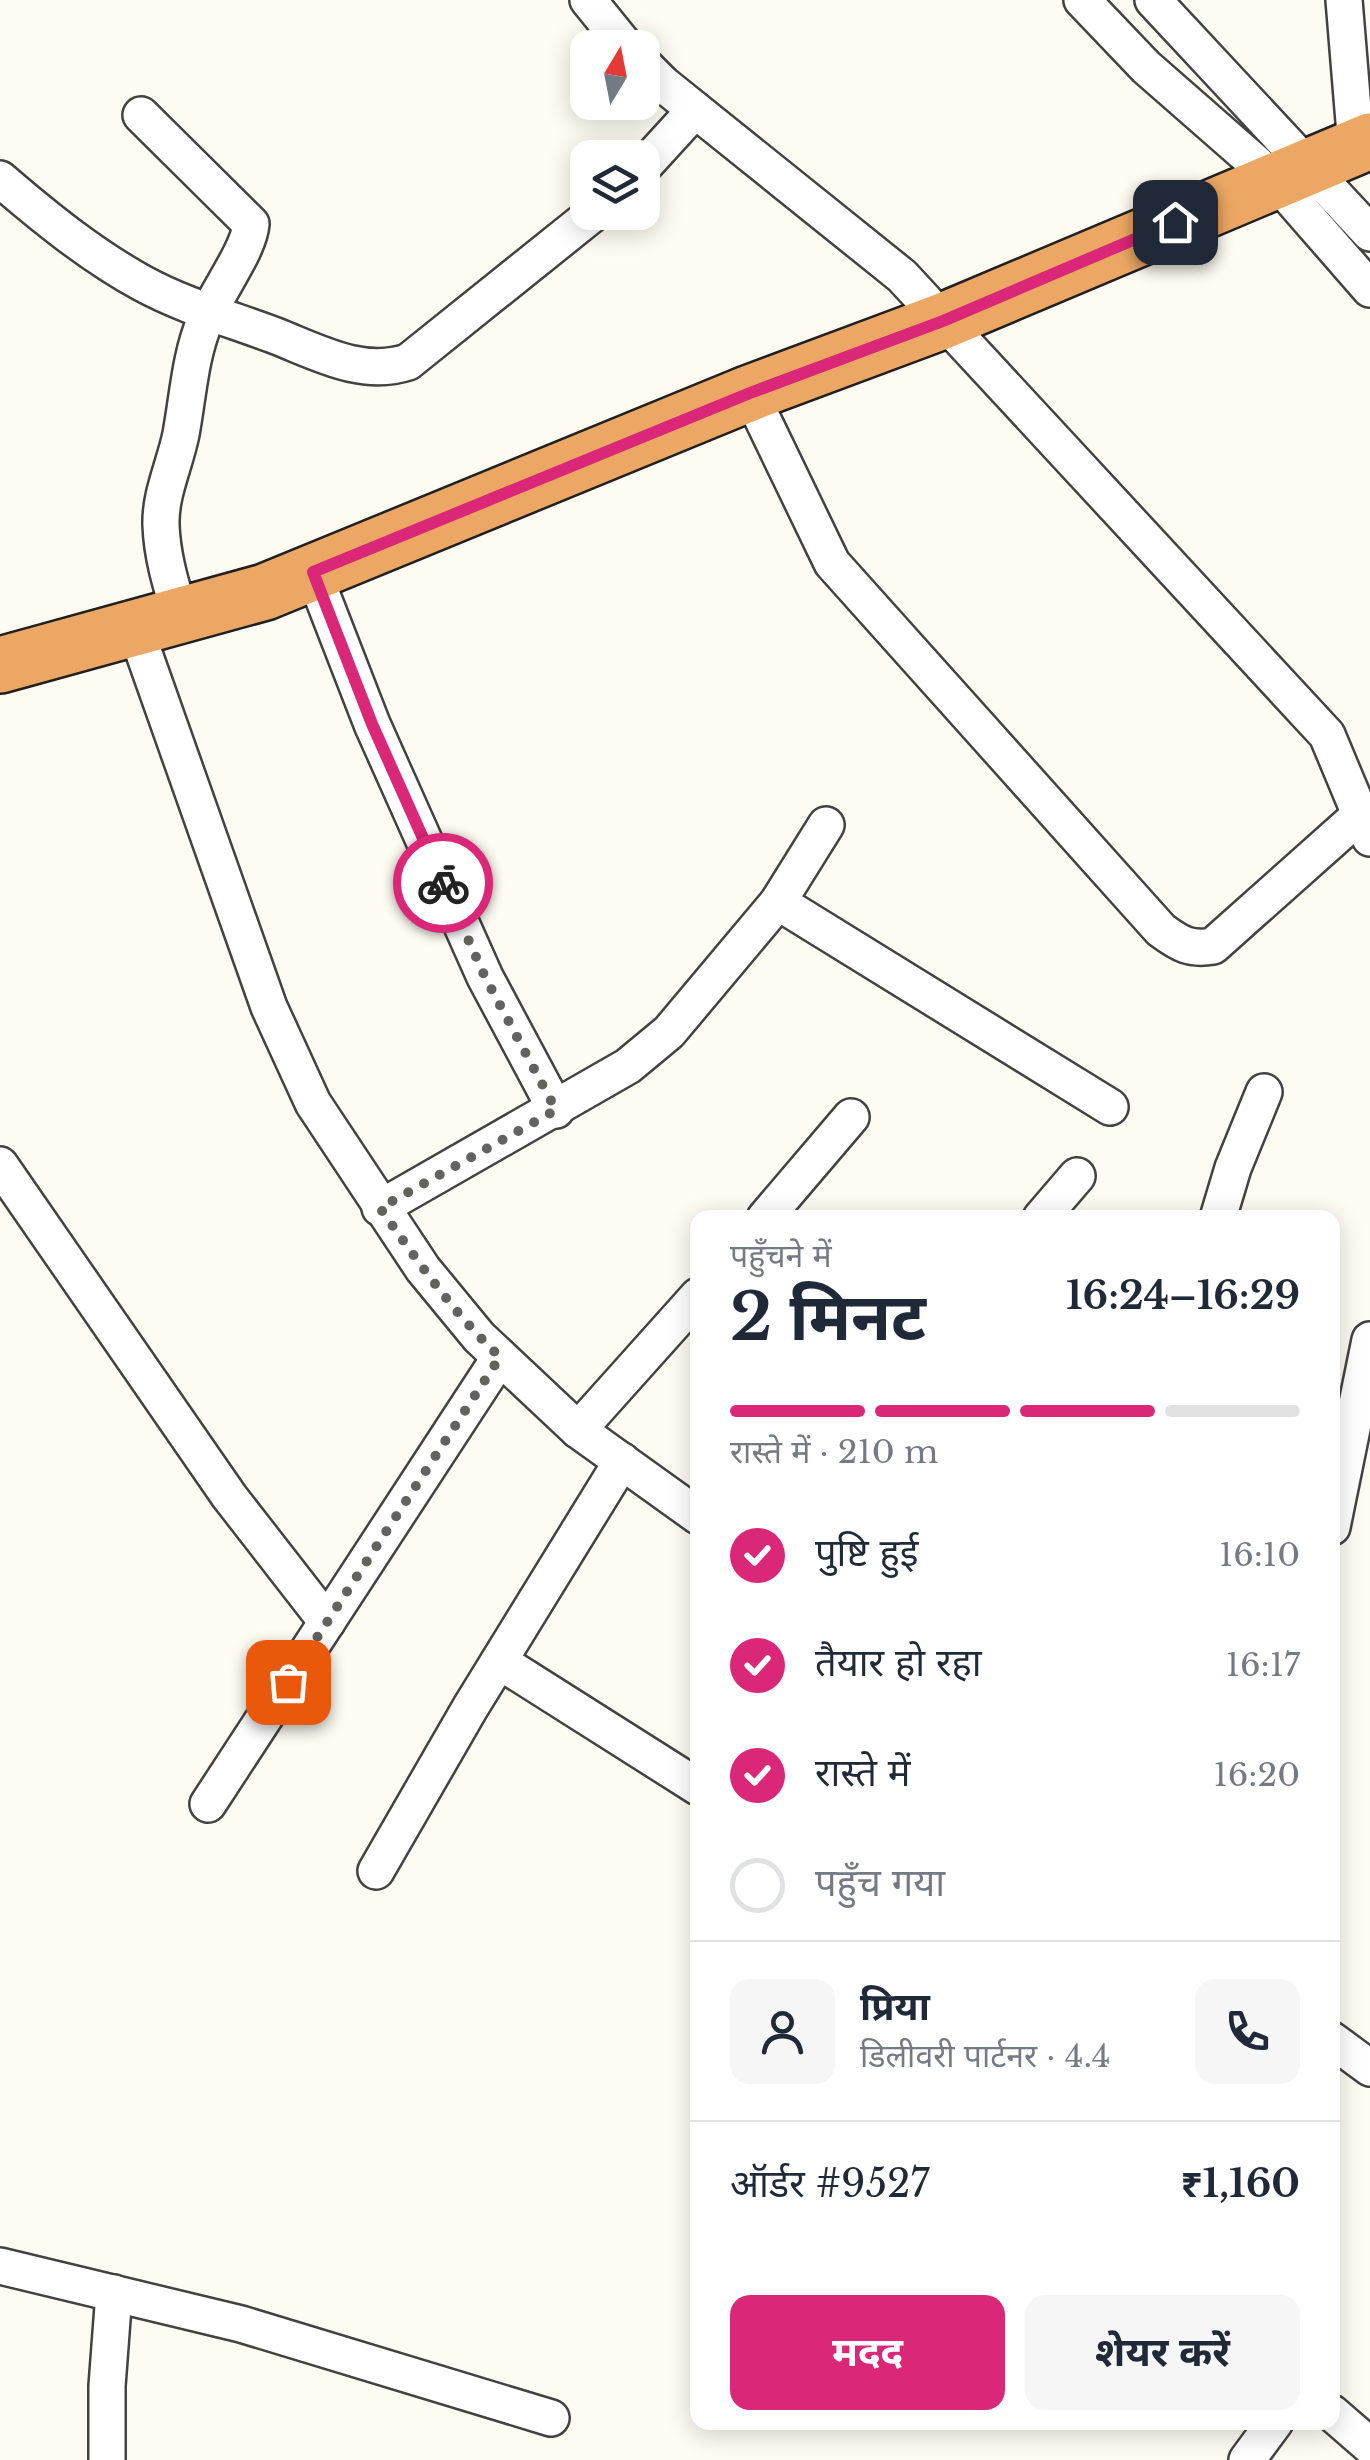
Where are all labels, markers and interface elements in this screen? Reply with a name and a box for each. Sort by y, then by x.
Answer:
north arrow [570,30,660,120]
map controls [570,30,660,230]
button: layers [570,140,660,230]
pin [1133,180,1218,265]
icon: home [1148,195,1203,250]
courier [393,833,493,933]
icon: bike [416,856,471,911]
text: पहुँचने में [730,1236,832,1276]
text: 16:24–16:29 [1066,1272,1300,1319]
text: 2 मिनट [730,1277,926,1358]
text: रास्ते में · 210 m [730,1432,938,1472]
icon: check [730,1528,785,1583]
text: पुष्टि हुई [815,1529,918,1576]
text: 16:10 [1219,1535,1300,1575]
icon: check [730,1638,785,1693]
text: तैयार हो रहा [815,1639,981,1686]
pin [246,1640,331,1725]
text: 16:17 [1226,1645,1300,1685]
icon: bag [261,1655,316,1710]
icon: check [730,1748,785,1803]
text: रास्ते में [815,1749,910,1796]
text: 16:20 [1213,1755,1300,1795]
text: पहुँच गया [815,1859,945,1906]
button: person [730,1979,835,2084]
button: phone [1195,1979,1300,2084]
text: प्रिया [860,1983,930,2030]
text: डिलीवरी पार्टनर · 4.4 [860,2036,1111,2076]
text: ऑर्डर #9527 [730,2160,929,2207]
text: ₹1,160 [1181,2160,1300,2207]
button: मदद [730,2295,1005,2410]
button: शेयर करें [1025,2295,1300,2410]

